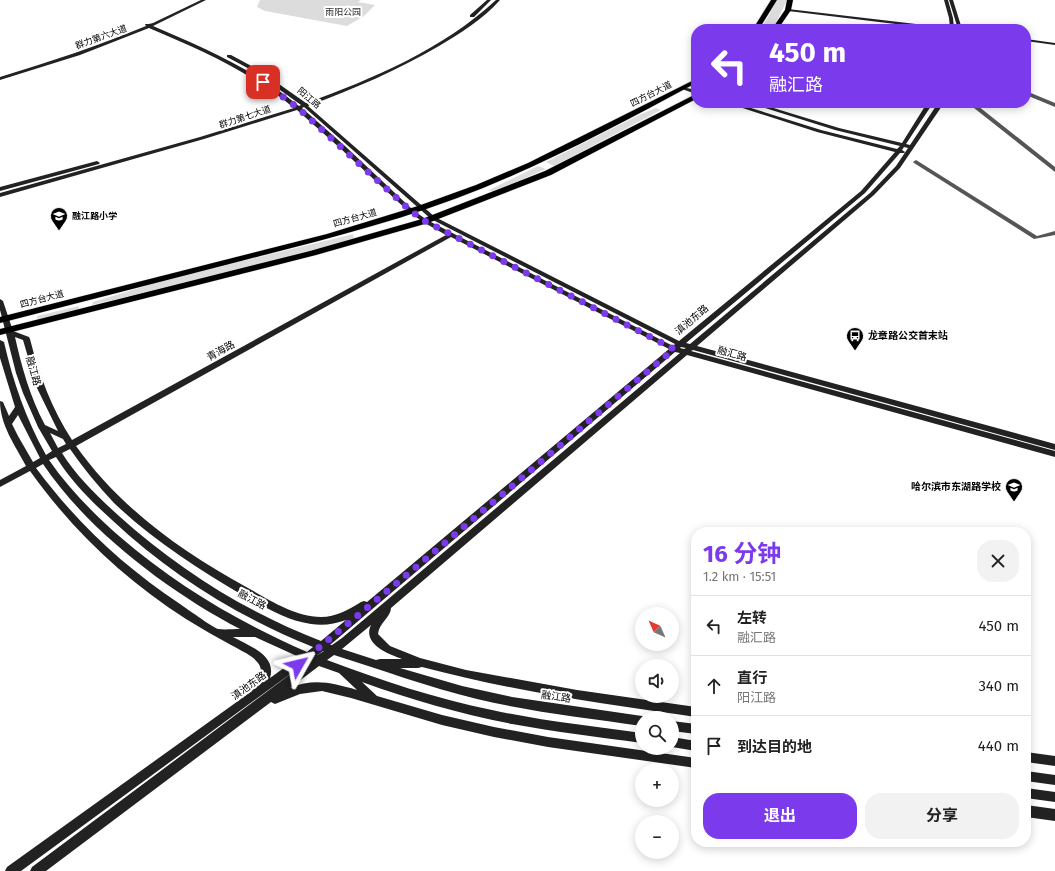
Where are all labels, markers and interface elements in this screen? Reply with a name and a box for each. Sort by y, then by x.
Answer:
park label: 雨阳公园 [325,7,361,17]
street label: 群力第六大道 [74,23,128,51]
text: 450 m [769,36,846,69]
icon: left [703,40,755,92]
pin [246,65,280,99]
icon: arrive [252,71,274,93]
text: 融汇路 [769,74,823,96]
street label: 四方台大道 [629,79,673,109]
street label: 阳江路 [295,85,323,111]
street label: 群力第七大道 [218,104,272,130]
school or university icon: 融江路小学 [49,206,69,231]
street label: 四方台大道 [332,207,378,229]
place label: 融江路小学 [72,211,117,221]
street label: 四方台大道 [19,288,65,310]
street label: 滇池东路 [673,303,711,337]
bus stop icon: 龙章路公交首末站 [845,326,865,351]
place label: 龙章路公交首末站 [868,329,948,342]
street label: 青海路 [205,338,237,364]
street label: 融汇路 [716,344,748,364]
street label: 融江路 [23,355,43,387]
school or university icon: 哈尔滨市东湖路学校 [1004,477,1024,502]
place label: 哈尔滨市东湖路学校 [911,480,1001,493]
text: 16 分钟 [703,540,781,568]
button: close [977,540,1019,582]
text: 1.2 km · 15:51 [703,569,776,584]
street label: 融江路 [236,588,268,612]
north arrow [635,607,679,651]
map controls [635,607,679,859]
text: 左转 [737,609,767,627]
icon: left [703,615,725,637]
text: 450 m [978,617,1019,635]
text: 融汇路 [737,630,776,645]
position arrow [277,644,319,686]
button: sound [635,659,679,703]
street label: 滇池东路 [229,669,269,703]
text: 直行 [737,669,767,687]
icon: ahead [703,675,725,697]
text: 340 m [978,677,1019,695]
street label: 融江路 [540,689,572,705]
text: 阳江路 [737,690,776,705]
button: search [635,711,679,755]
icon: arrive [703,735,725,757]
text: 440 m [978,737,1019,755]
text: 到达目的地 [737,738,812,756]
button: + [635,763,679,807]
button: 退出 [703,793,857,839]
button: 分享 [865,793,1019,839]
button: − [635,815,679,859]

